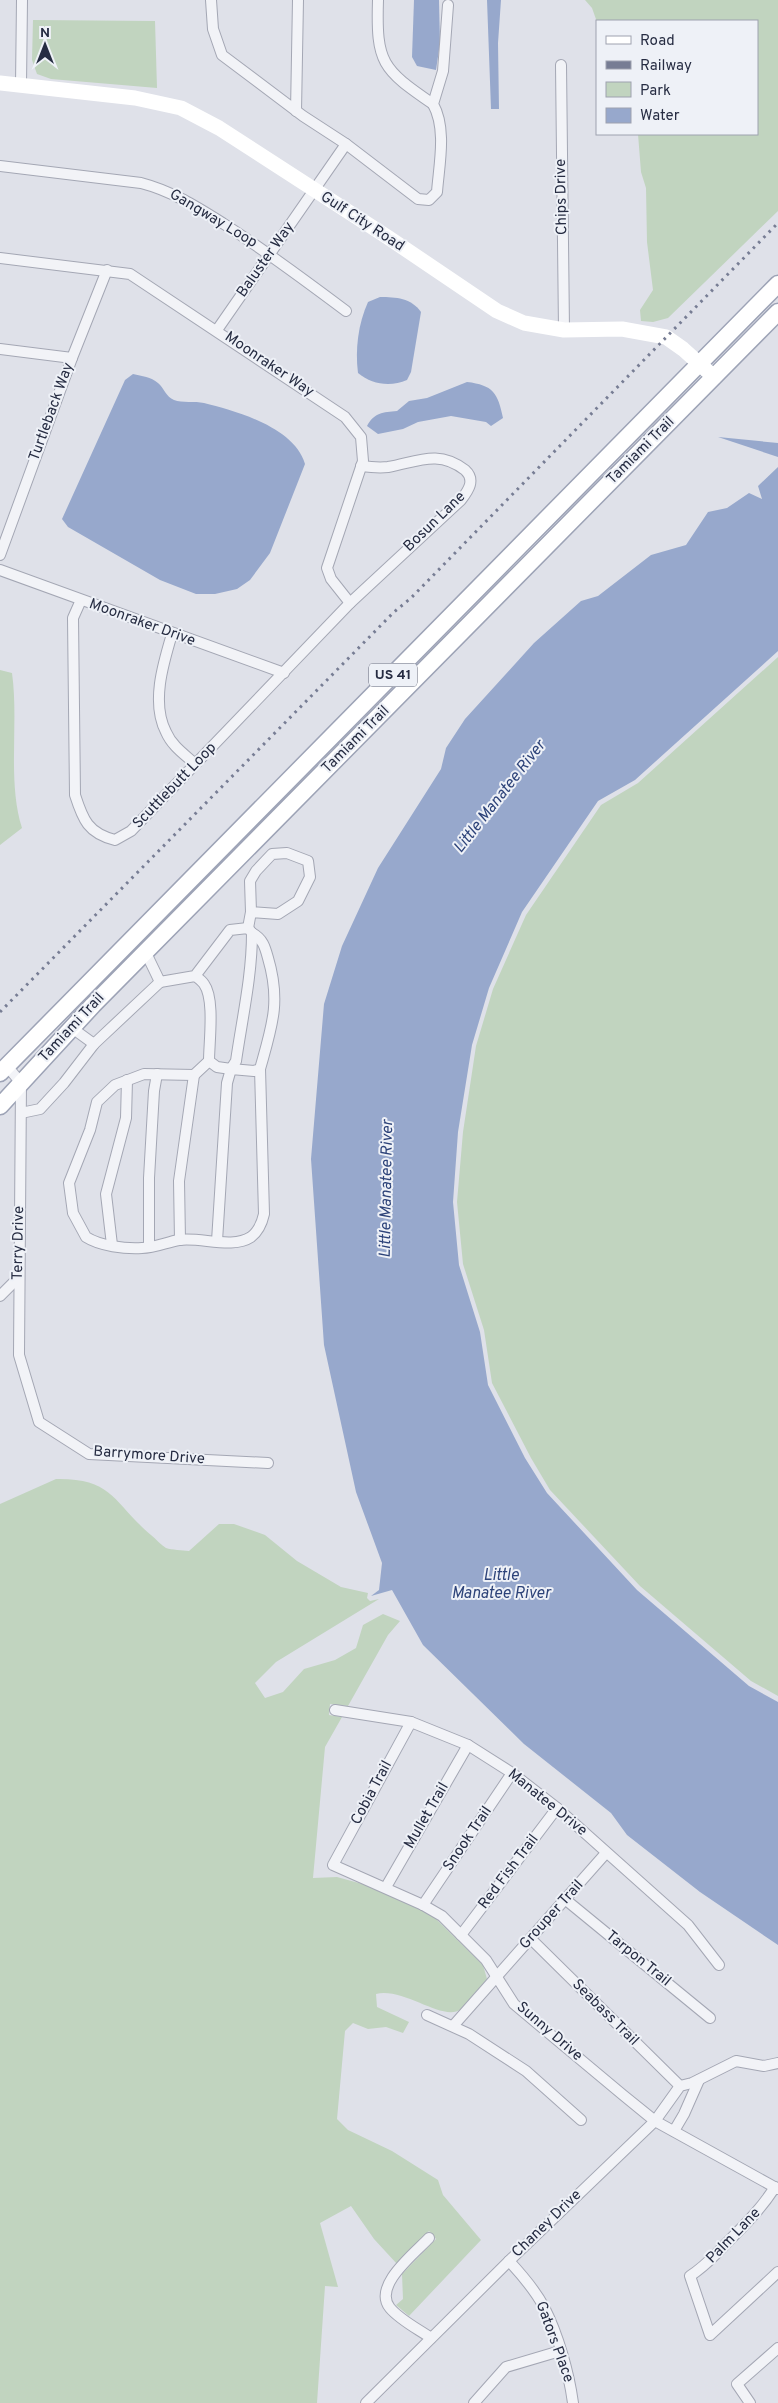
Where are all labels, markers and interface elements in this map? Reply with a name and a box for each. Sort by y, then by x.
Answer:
north arrow [20,20,70,70]
legend [596,20,758,135]
text: N [40,25,50,42]
text: Road [640,32,675,51]
text: Railway [640,57,692,76]
text: Park [640,82,671,101]
text: Water [640,107,680,126]
street label: Chips Drive [552,159,572,235]
street label: Gangway Loop [166,185,260,253]
street label: Gulf City Road [316,188,408,256]
street label: Baluster Way [233,218,299,301]
street label: Moonraker Way [221,328,317,402]
street label: Turtleback Way [25,360,79,464]
street label: Tamiami Trail [603,413,679,489]
street label: Bosun Lane [400,488,470,556]
street label: Moonraker Drive [86,595,198,651]
road number: US 41 [369,664,417,686]
street label: Tamiami Trail [318,702,394,778]
water label: Little Manatee River [450,735,552,858]
street label: Scuttlebutt Loop [129,739,221,833]
street label: Tamiami Trail [35,989,109,1067]
water label: Little Manatee River [376,1118,398,1258]
street label: Terry Drive [9,1206,29,1280]
street label: Barrymore Drive [93,1443,205,1469]
water label: Little Manatee River [451,1566,552,1604]
street label: Cobia Trail [347,1758,397,1828]
street label: Manatee Drive [503,1765,591,1841]
street label: Mullet Trail [400,1779,454,1853]
street label: Snook Trail [439,1803,497,1875]
street label: Red Fish Trail [475,1831,543,1913]
street label: Grouper Trail [516,1876,588,1954]
street label: Tarpon Trail [601,1927,675,1991]
street label: Seabass Trail [568,1976,642,2050]
street label: Sunny Drive [512,1998,586,2066]
street label: Chaney Drive [508,2186,586,2262]
street label: Palm Lane [703,2204,765,2268]
street label: Gators Place [530,2299,578,2385]

